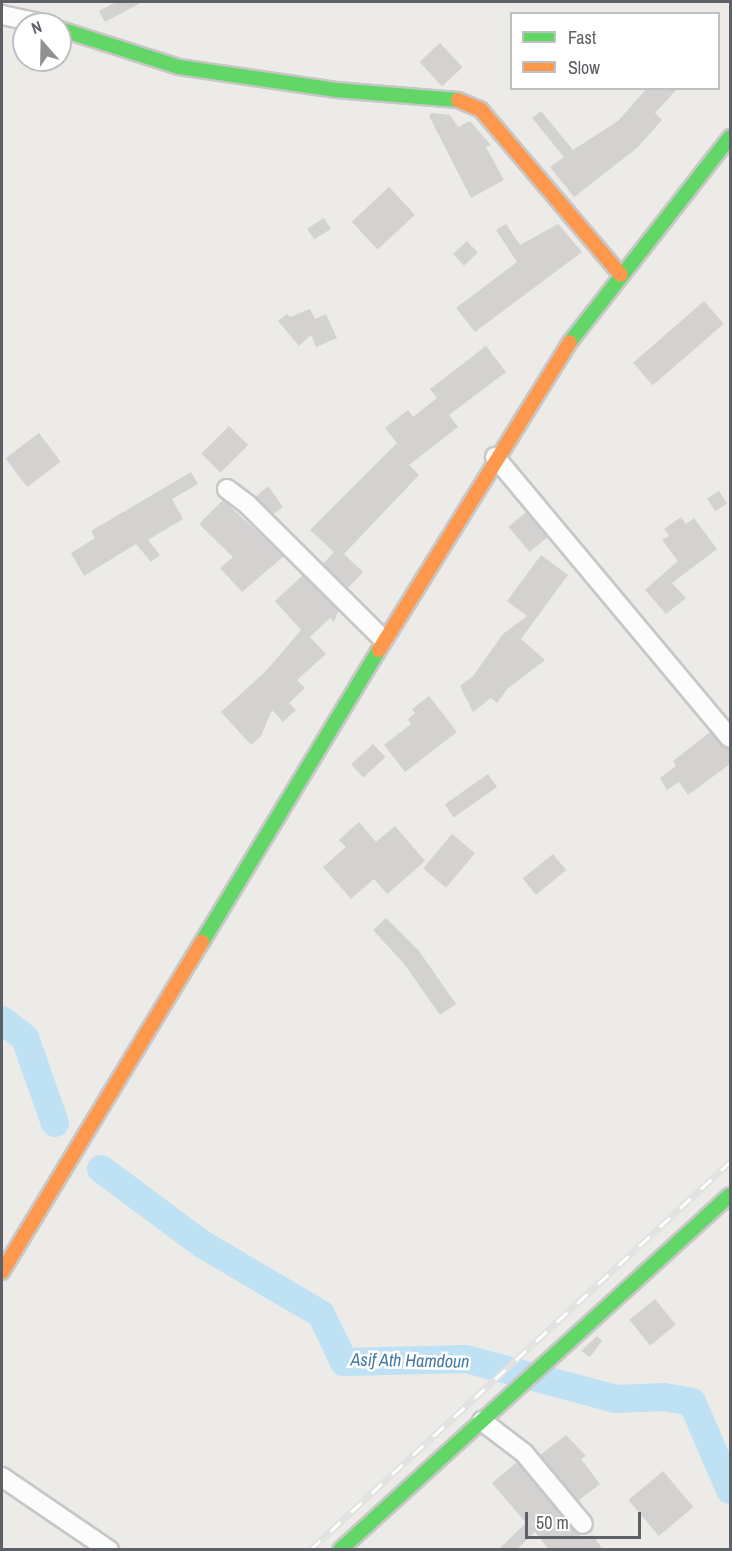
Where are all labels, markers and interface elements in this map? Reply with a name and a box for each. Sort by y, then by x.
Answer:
north arrow [12,12,72,72]
legend [510,12,720,90]
text: N [28,15,45,39]
text: Fast [568,25,596,50]
text: Slow [568,55,600,80]
water label: Asif Ath Hamdoun [350,1349,470,1373]
scale bar [528,1500,644,1538]
text: 50 m [536,1510,569,1535]

